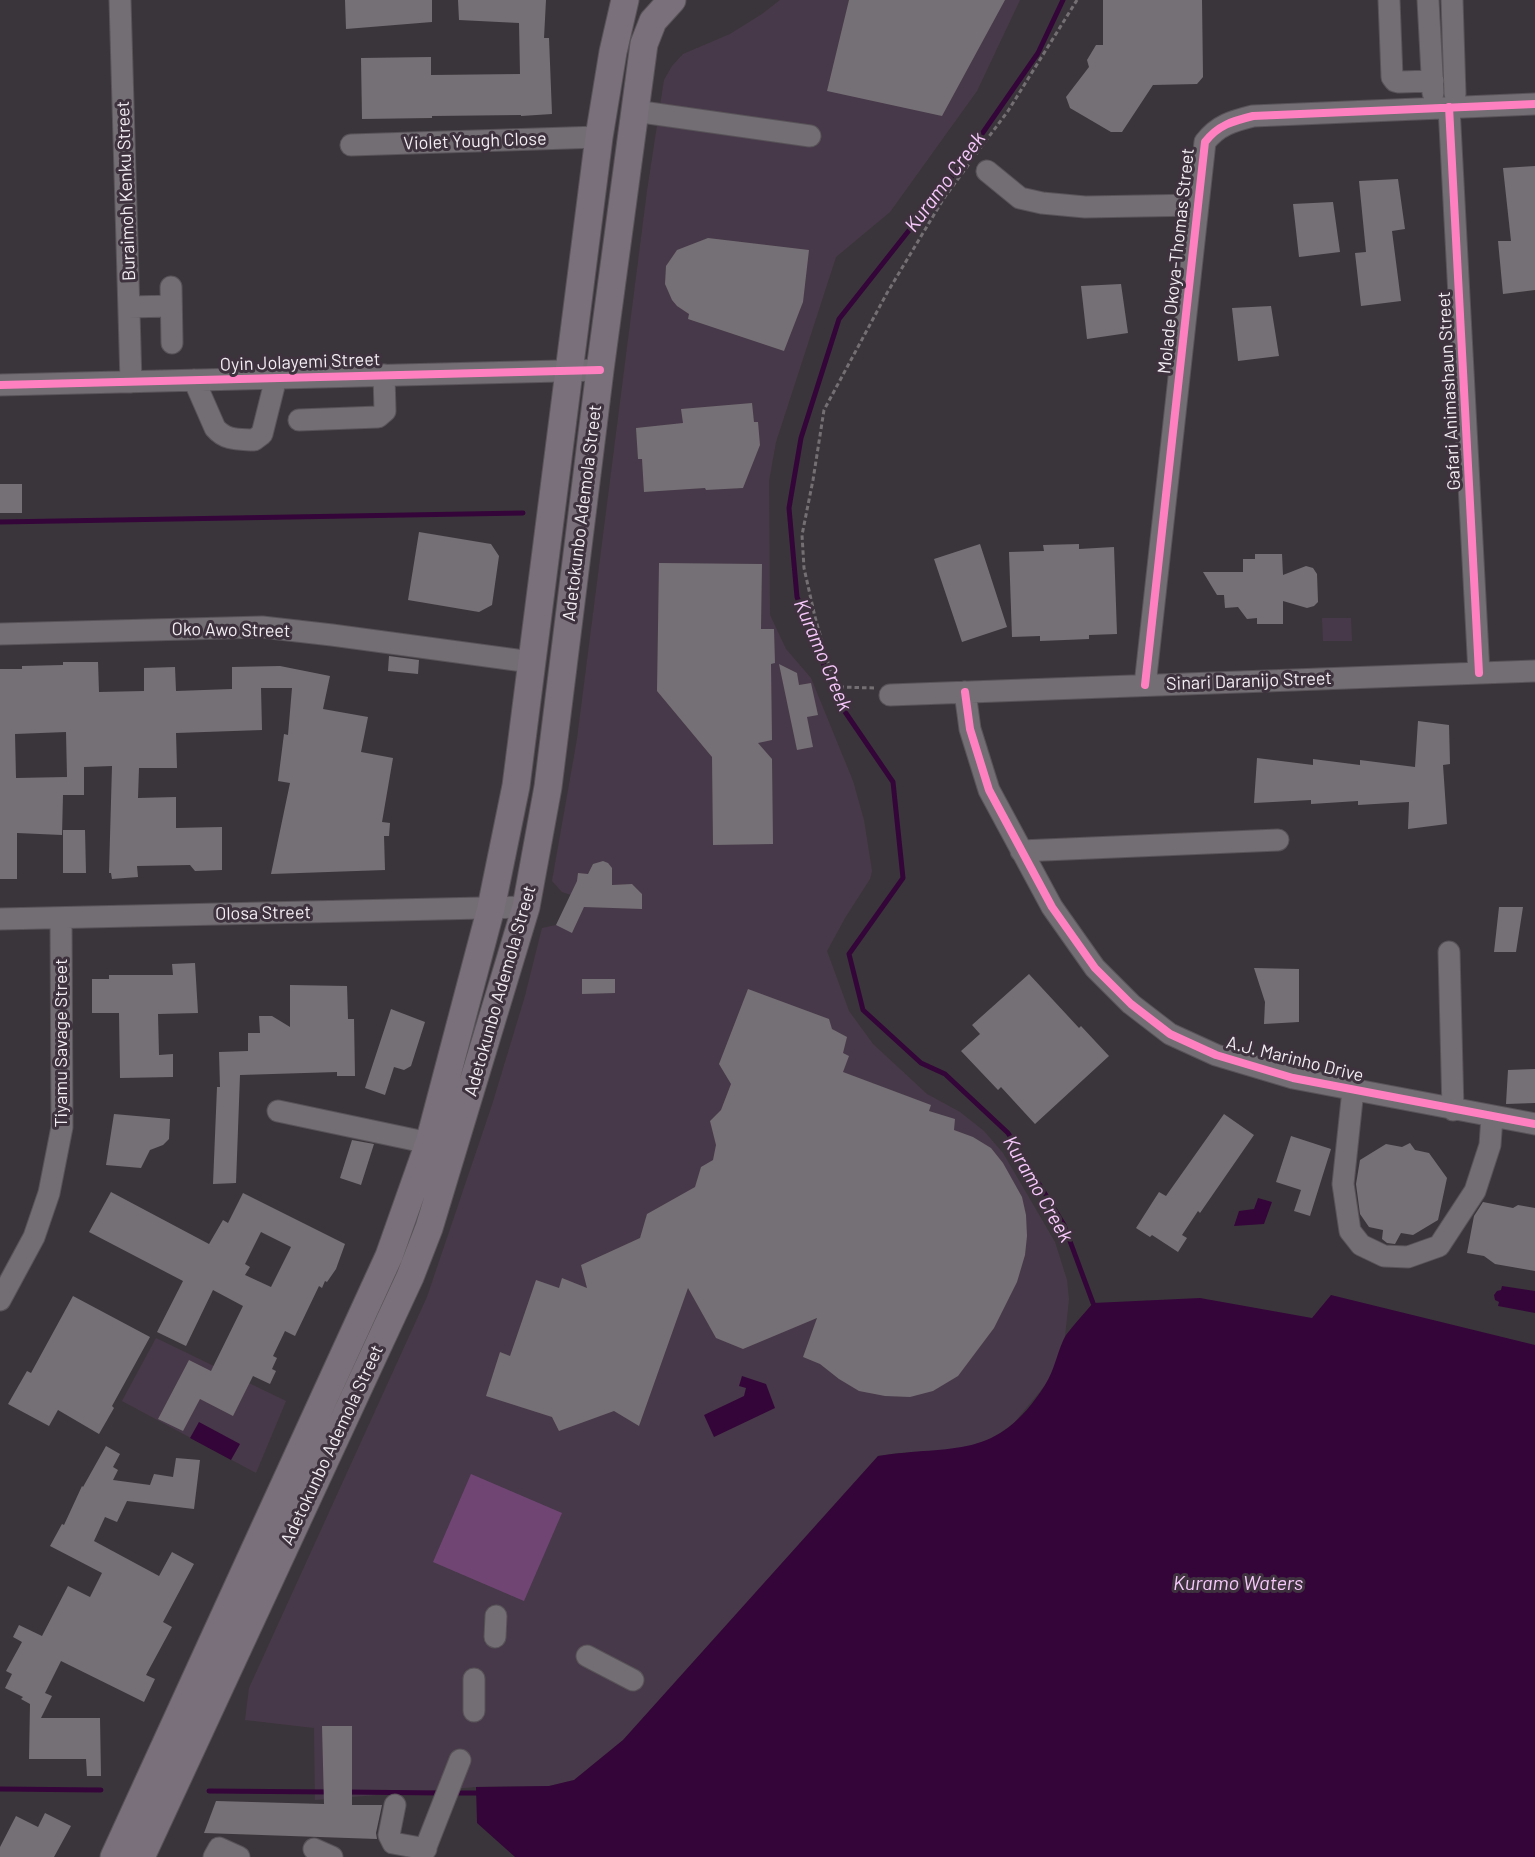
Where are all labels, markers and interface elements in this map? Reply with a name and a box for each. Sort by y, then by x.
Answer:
street label: Buraimoh Kenku Street [112,101,140,281]
water label: Kuramo Creek [900,127,990,237]
street label: Violet Yough Close [403,128,547,154]
street label: Molade Okoya-Thomas Street [1153,147,1199,375]
street label: Gafari Animashaun Street [1433,291,1465,491]
street label: Oyin Jolayemi Street [219,348,381,376]
street label: Adetokunbo Ademola Street [558,403,606,623]
water label: Kuramo Creek [789,595,857,715]
street label: Oko Awo Street [171,618,291,642]
street label: Sinari Daranijo Street [1166,667,1332,695]
street label: Adetokunbo Ademola Street [460,883,540,1099]
street label: Olosa Street [215,901,311,925]
street label: Tiyamu Savage Street [50,958,72,1128]
street label: A.J. Marinho Drive [1224,1032,1366,1086]
water label: Kuramo Creek [998,1131,1078,1247]
street label: Adetokunbo Ademola Street [276,1342,388,1548]
water label: Kuramo Waters [1173,1571,1303,1595]

